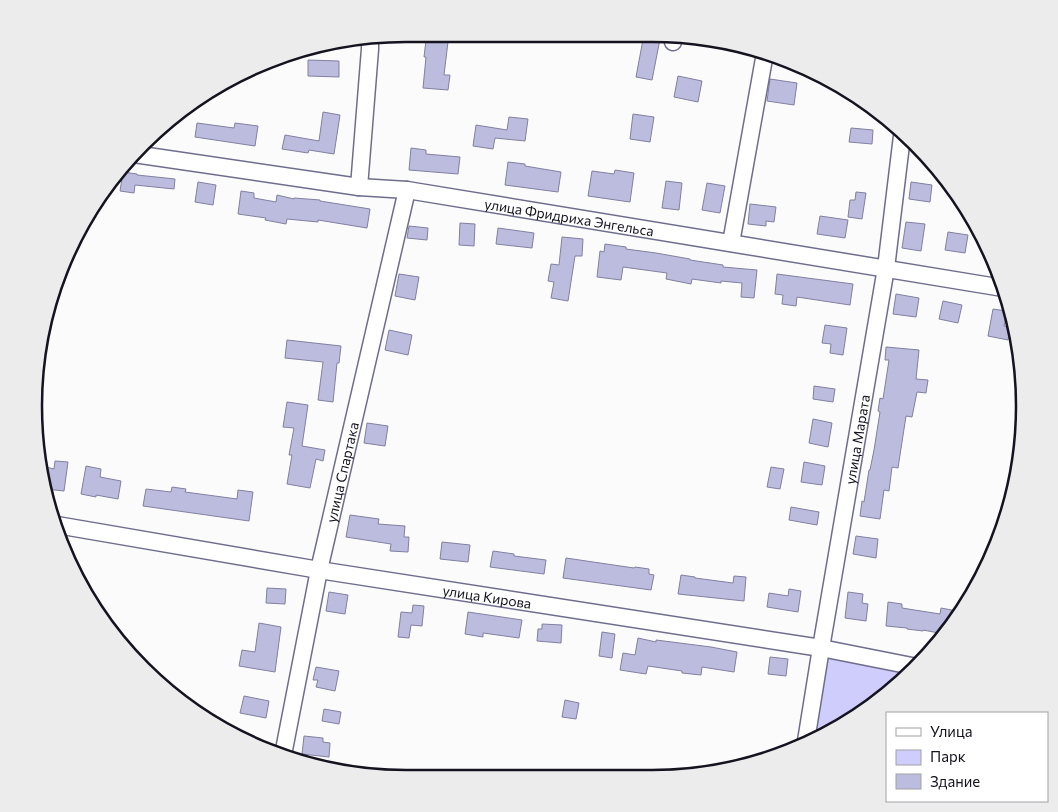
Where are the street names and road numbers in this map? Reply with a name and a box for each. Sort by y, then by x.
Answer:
street label: улица Фридриха Энгельса [483,194,655,239]
street label: улица Марата [841,393,873,485]
street label: улица Спартака [322,420,362,524]
street label: улица Кирова [442,581,533,611]

